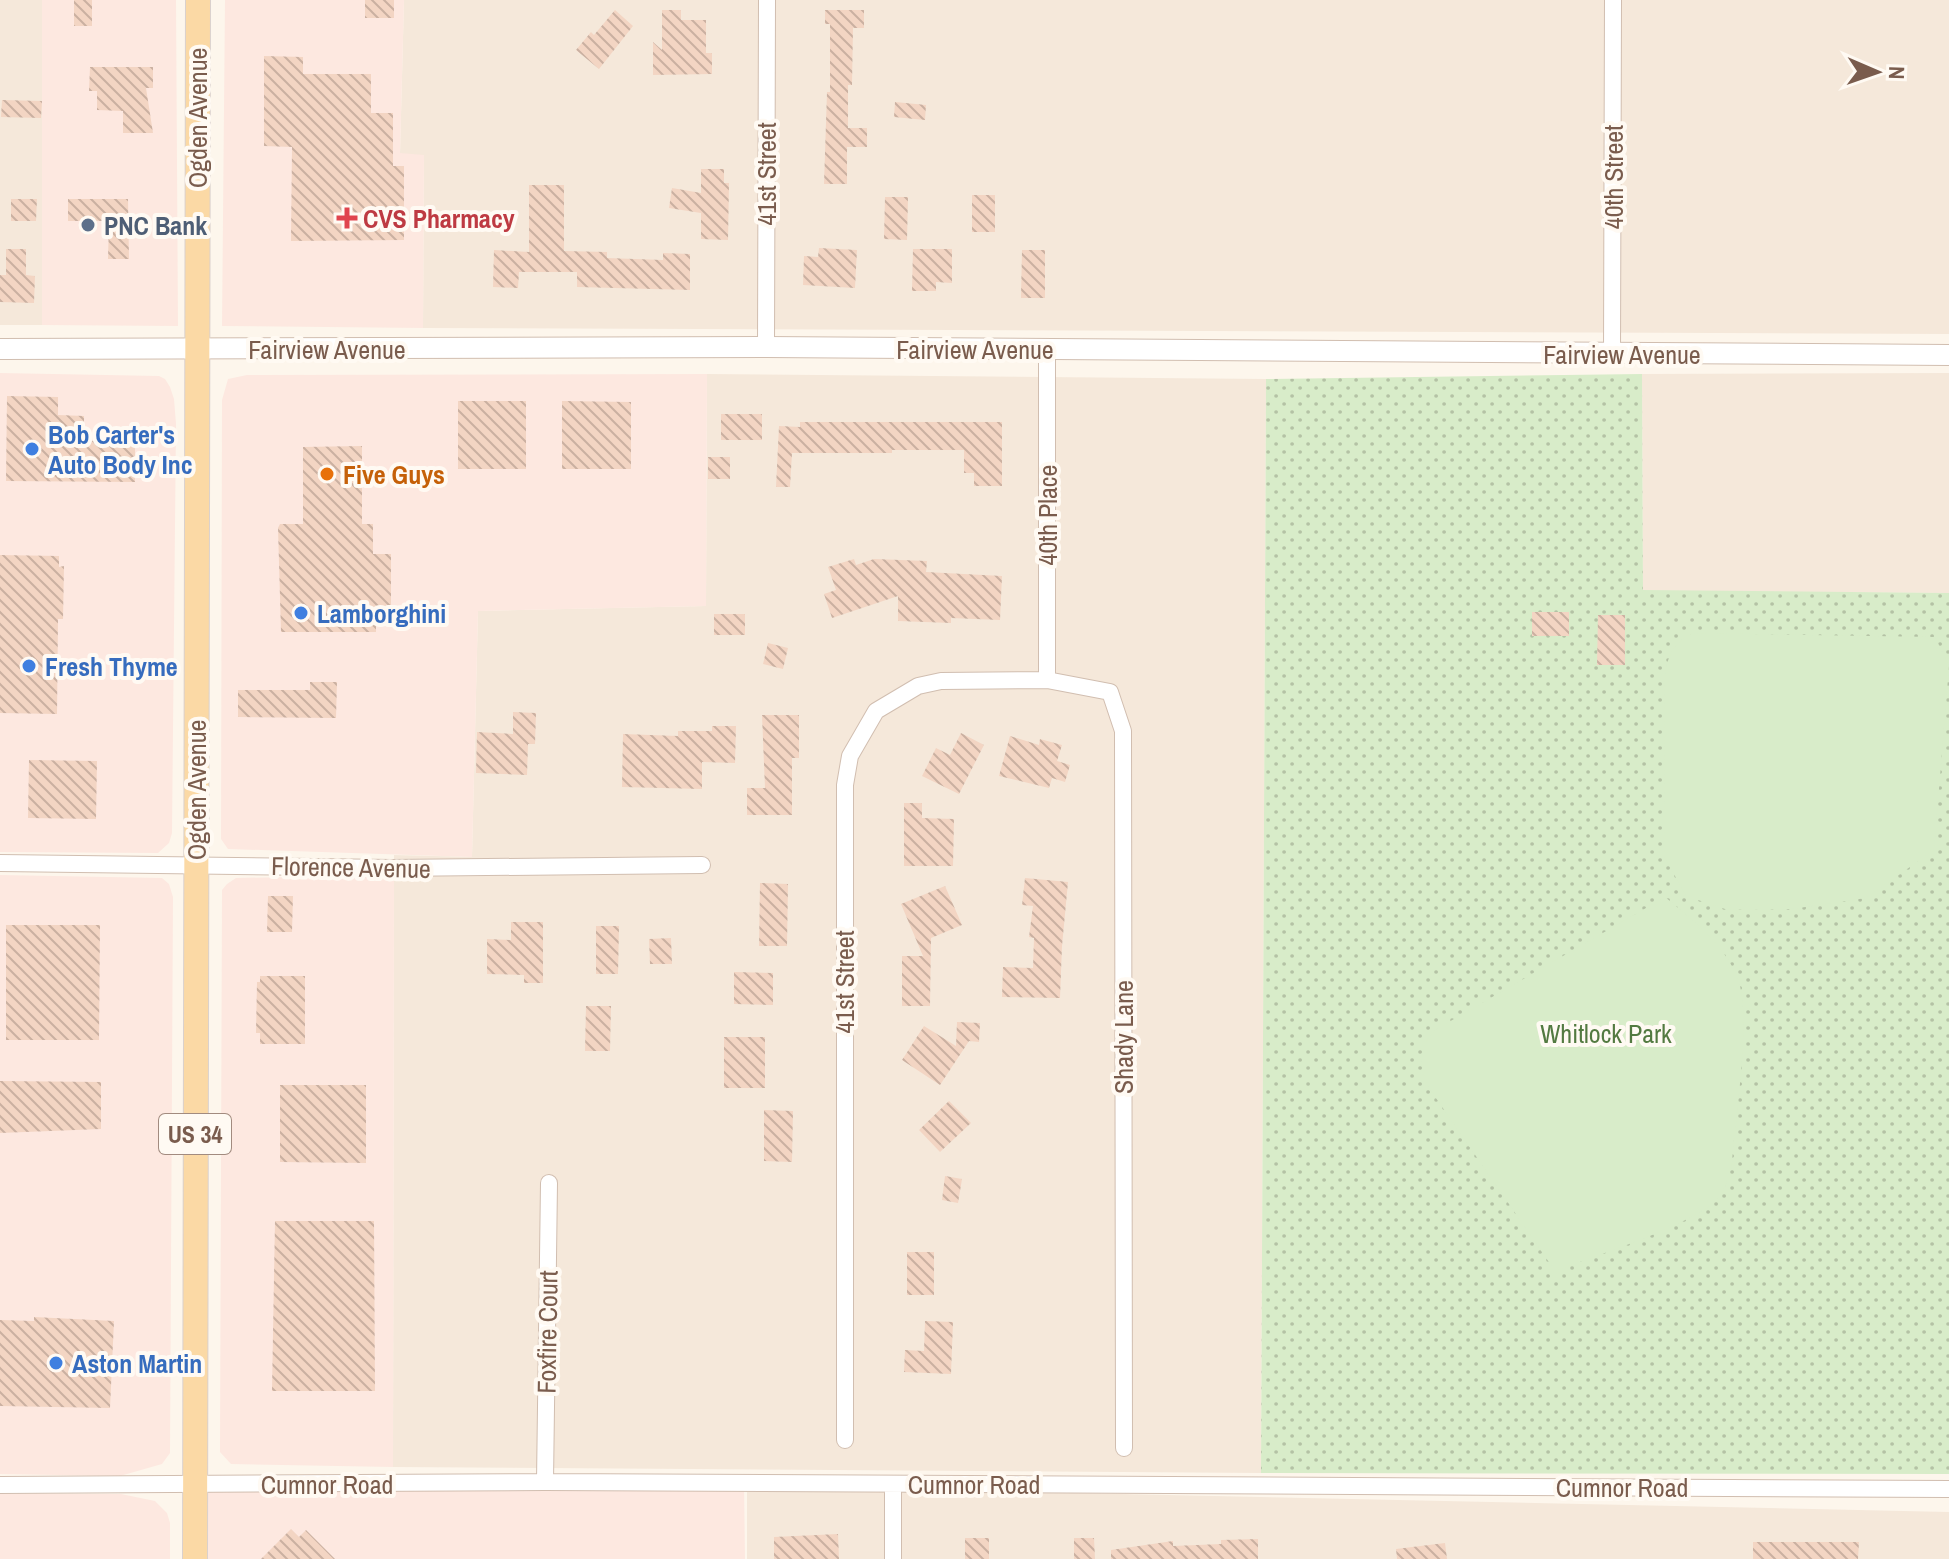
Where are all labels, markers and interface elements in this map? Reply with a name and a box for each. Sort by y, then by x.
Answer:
north arrow [1837,32,1917,112]
street label: Ogden Avenue [180,48,215,188]
text: N [1882,66,1912,80]
street label: 41st Street [749,122,784,226]
street label: 40th Street [1596,125,1631,229]
place label: CVS Pharmacy [363,201,515,236]
place label: PNC Bank [104,208,207,243]
marker: CVS Pharmacy [338,209,356,227]
marker: PNC Bank [79,216,97,234]
street label: Fairview Avenue [248,332,406,367]
street label: Fairview Avenue [896,332,1054,367]
street label: Fairview Avenue [1543,337,1701,372]
place label: Bob Carter's Auto Body Inc [48,417,193,482]
marker: Bob Carter's Auto Body Inc [23,440,41,458]
place label: Five Guys [343,457,445,492]
marker: Five Guys [318,465,336,483]
street label: 40th Place [1030,465,1065,565]
place label: Lamborghini [317,596,446,631]
marker: Lamborghini [292,604,310,622]
place label: Fresh Thyme [45,649,178,684]
marker: Fresh Thyme [20,657,38,675]
street label: Ogden Avenue [179,720,214,860]
street label: Florence Avenue [271,848,431,886]
street label: 41st Street [827,930,862,1034]
street label: Shady Lane [1106,980,1141,1094]
park label: Whitlock Park [1540,1016,1672,1051]
road number: US 34 [159,1114,231,1154]
street label: Foxfire Court [528,1270,566,1394]
place label: Aston Martin [72,1346,202,1381]
marker: Aston Martin [47,1354,65,1372]
street label: Cumnor Road [261,1467,393,1502]
street label: Cumnor Road [908,1467,1040,1502]
street label: Cumnor Road [1556,1470,1688,1505]

